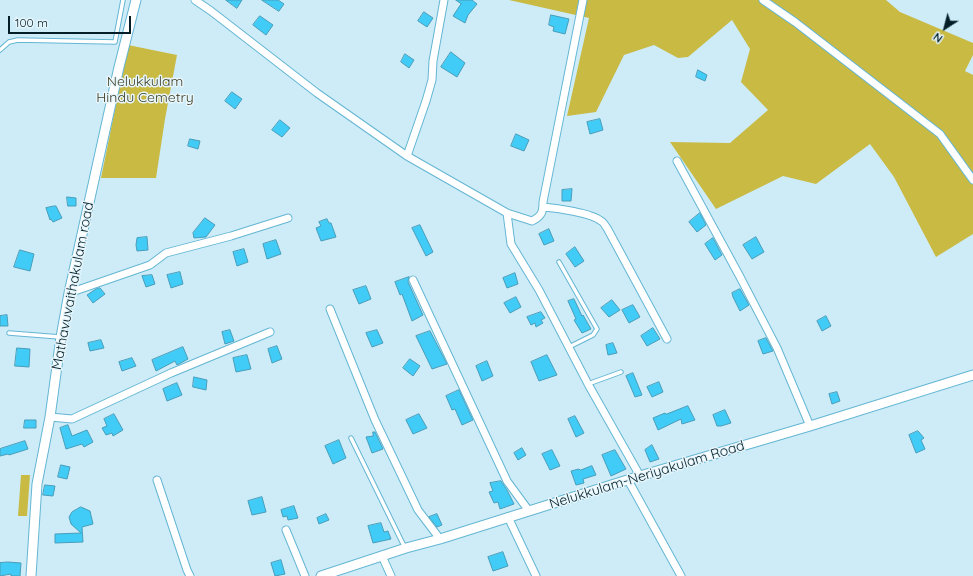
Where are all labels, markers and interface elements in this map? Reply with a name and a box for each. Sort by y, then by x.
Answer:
scale bar [10,8,133,34]
north arrow [925,8,965,48]
text: 100 m [15,15,48,30]
text: N [931,30,945,46]
park label: Nelukkulam Hindu Cemetry [96,74,194,106]
street label: Mathavuvaithakulam road [48,201,98,371]
street label: Nelukkulam-Neriyakulam Road [547,437,747,513]

